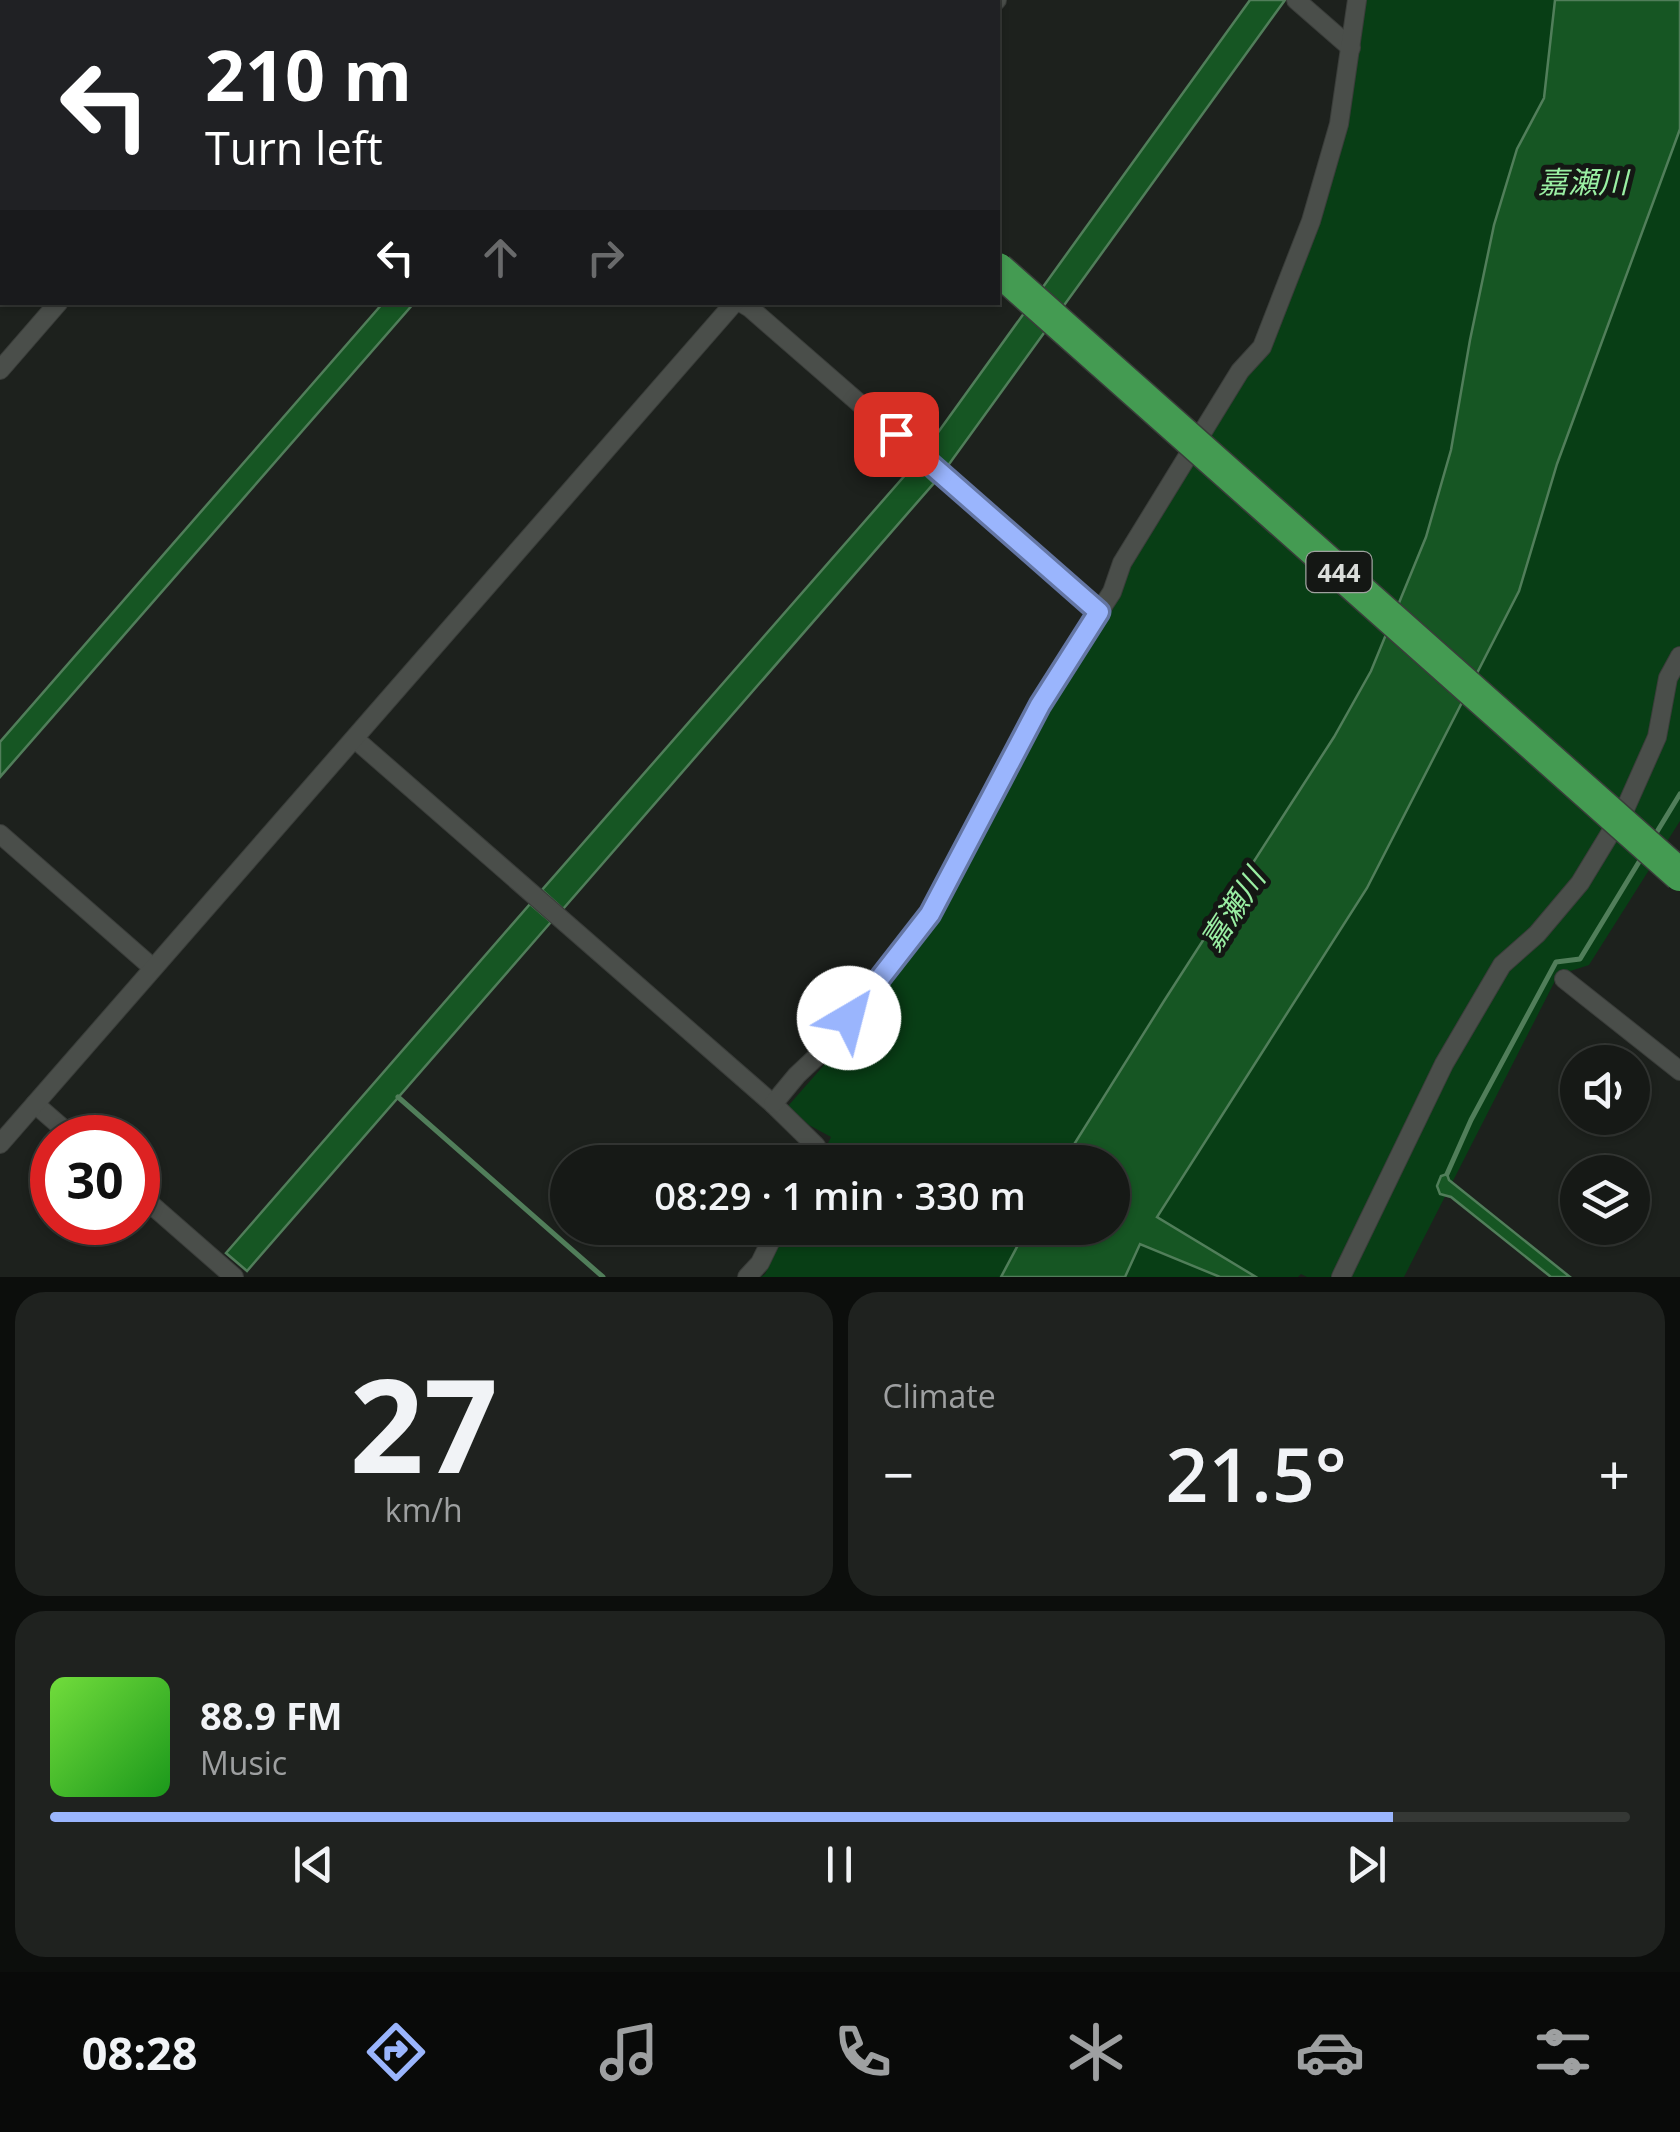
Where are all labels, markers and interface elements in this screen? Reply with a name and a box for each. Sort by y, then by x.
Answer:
text: 210 m [205,26,412,122]
icon: left [40,40,170,170]
text: Turn left [205,117,383,178]
water label: 嘉瀬川 [1538,161,1631,202]
icon: left [368,230,423,285]
icon: ahead [473,230,528,285]
icon: right [578,230,633,285]
pin [854,392,939,477]
icon: arrive [869,407,924,462]
road number: 444 [1306,552,1372,592]
water label: 嘉瀬川 [1190,858,1275,958]
position arrow [797,966,901,1070]
map controls [1560,1045,1650,1245]
button: sound [1560,1045,1650,1135]
speed limit sign: 30 [30,1115,160,1245]
button: layers [1560,1155,1650,1245]
text: 08:29 · 1 min · 330 m [654,1169,1026,1221]
text: 27 [349,1334,498,1511]
text: Climate [883,1374,996,1417]
text: 21.5° [1166,1422,1347,1524]
text: − [883,1436,914,1511]
text: + [1599,1436,1630,1511]
text: km/h [385,1488,463,1531]
text: 88.9 FM [200,1689,343,1741]
text: Music [200,1741,287,1784]
icon: previous [286,1837,341,1892]
icon: pause [812,1837,867,1892]
icon: next [1339,1837,1394,1892]
icon: directions [361,2017,431,2087]
icon: music [594,2017,664,2087]
icon: phone [828,2017,898,2087]
icon: climate [1061,2017,1131,2087]
icon: car [1295,2017,1365,2087]
icon: filters [1528,2017,1598,2087]
text: 08:28 [82,2022,197,2083]

